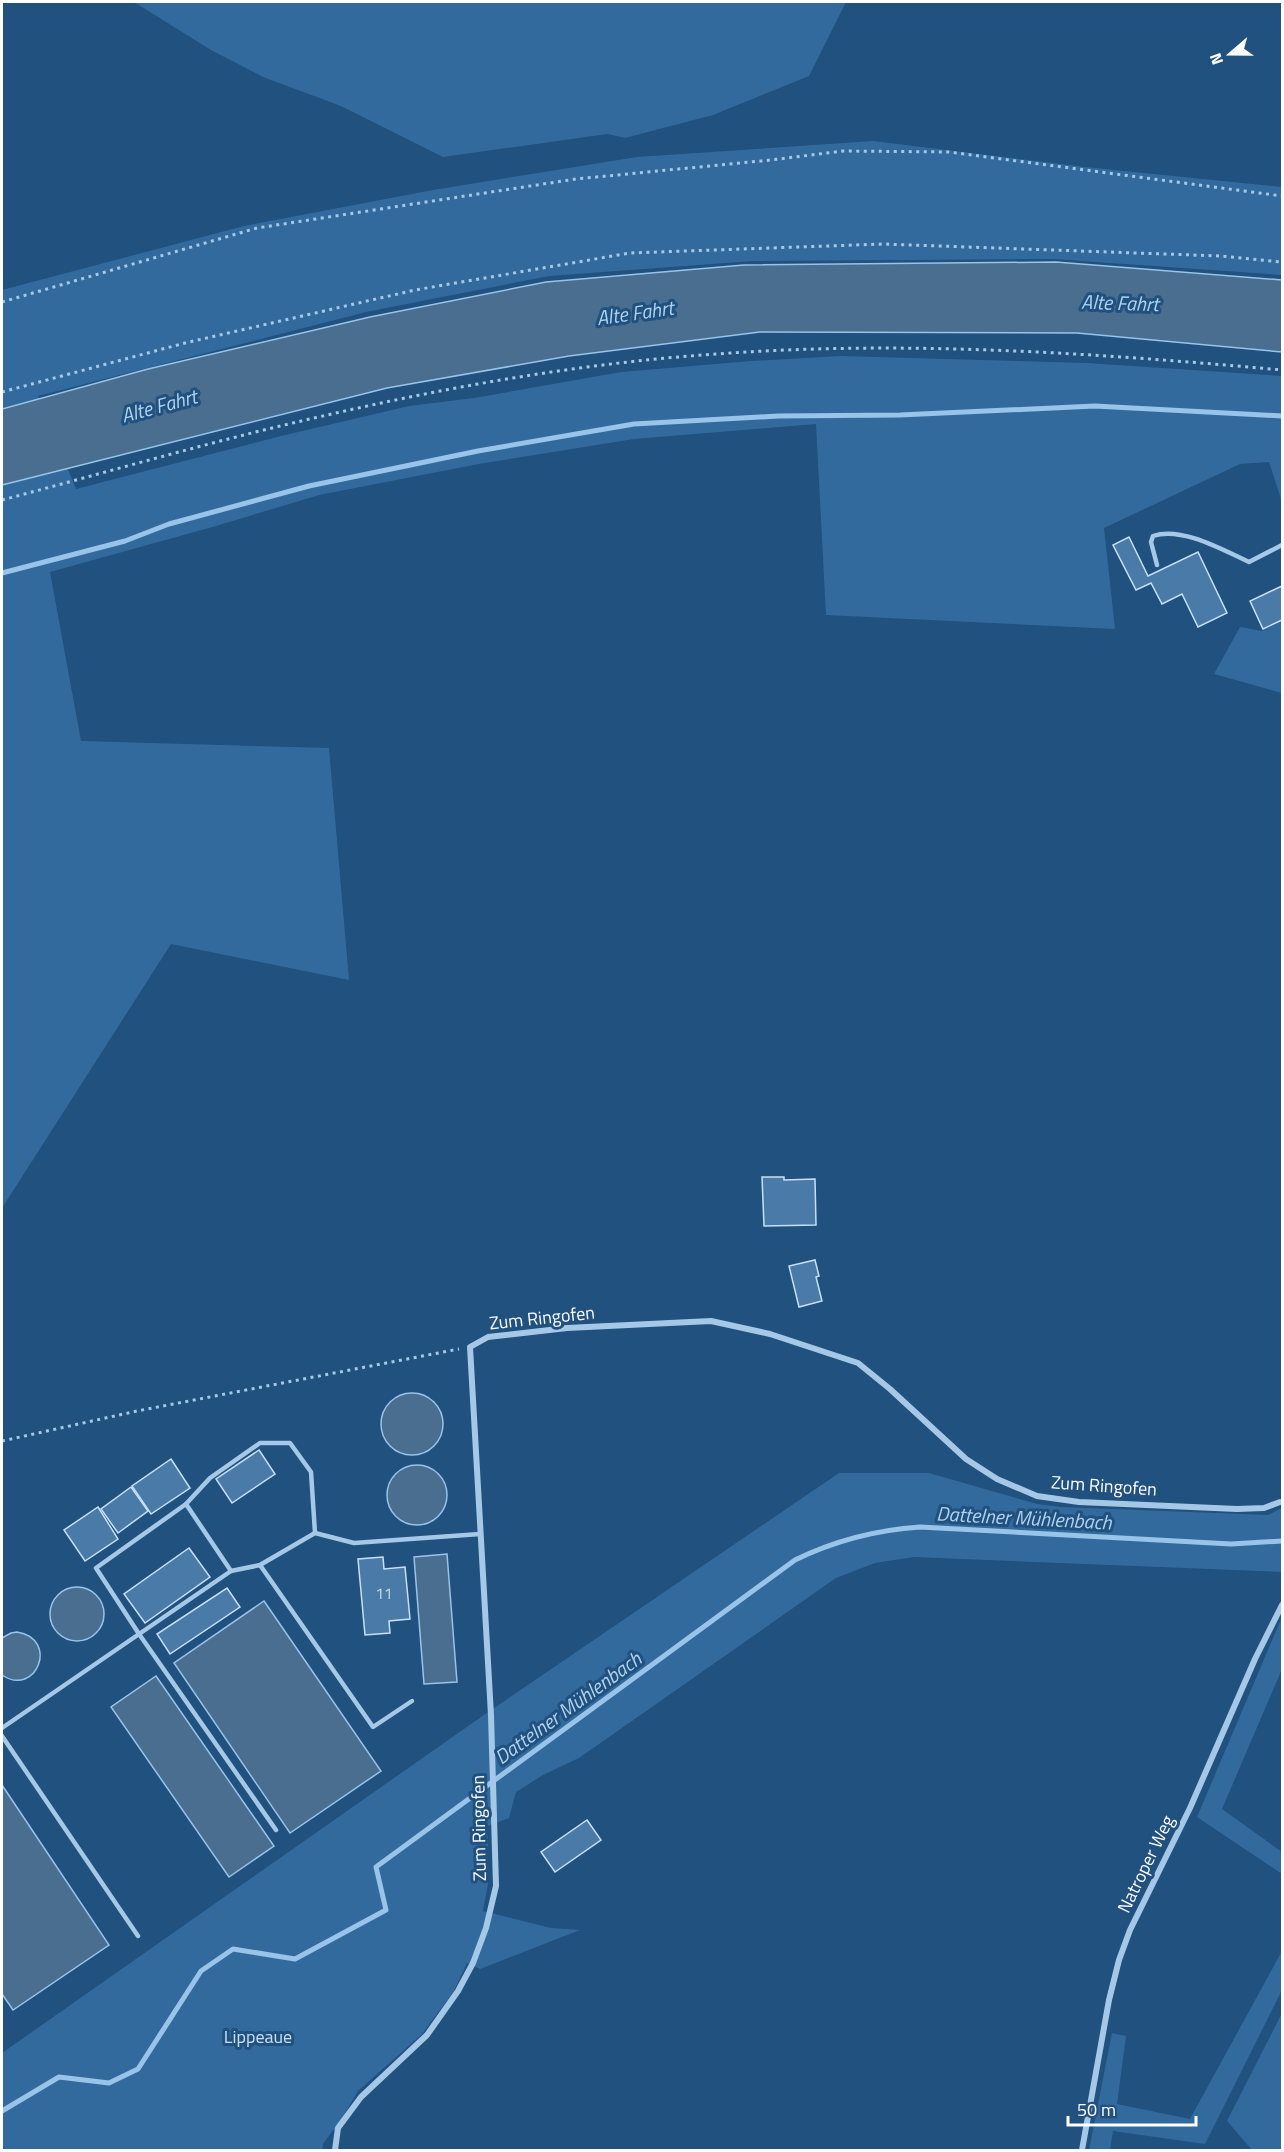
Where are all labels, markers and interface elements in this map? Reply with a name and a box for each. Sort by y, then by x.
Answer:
north arrow [1200,24,1260,84]
text: N [1203,50,1229,68]
water label: Alte Fahrt [1081,286,1162,319]
water label: Alte Fahrt [594,291,678,333]
water label: Alte Fahrt [117,380,203,431]
street label: Zum Ringofen [488,1299,596,1336]
street label: Zum Ringofen [1050,1468,1158,1503]
water label: Dattelner Mühlenbach [936,1497,1113,1538]
house number: 11 [376,1582,392,1605]
water label: Dattelner Mühlenbach [488,1643,649,1772]
street label: Zum Ringofen [464,1775,493,1881]
street label: Natroper Weg [1110,1810,1181,1917]
park label: Lippeaue [224,2023,292,2050]
scale bar [1068,2089,1196,2127]
text: 50 m [1077,2096,1116,2123]

